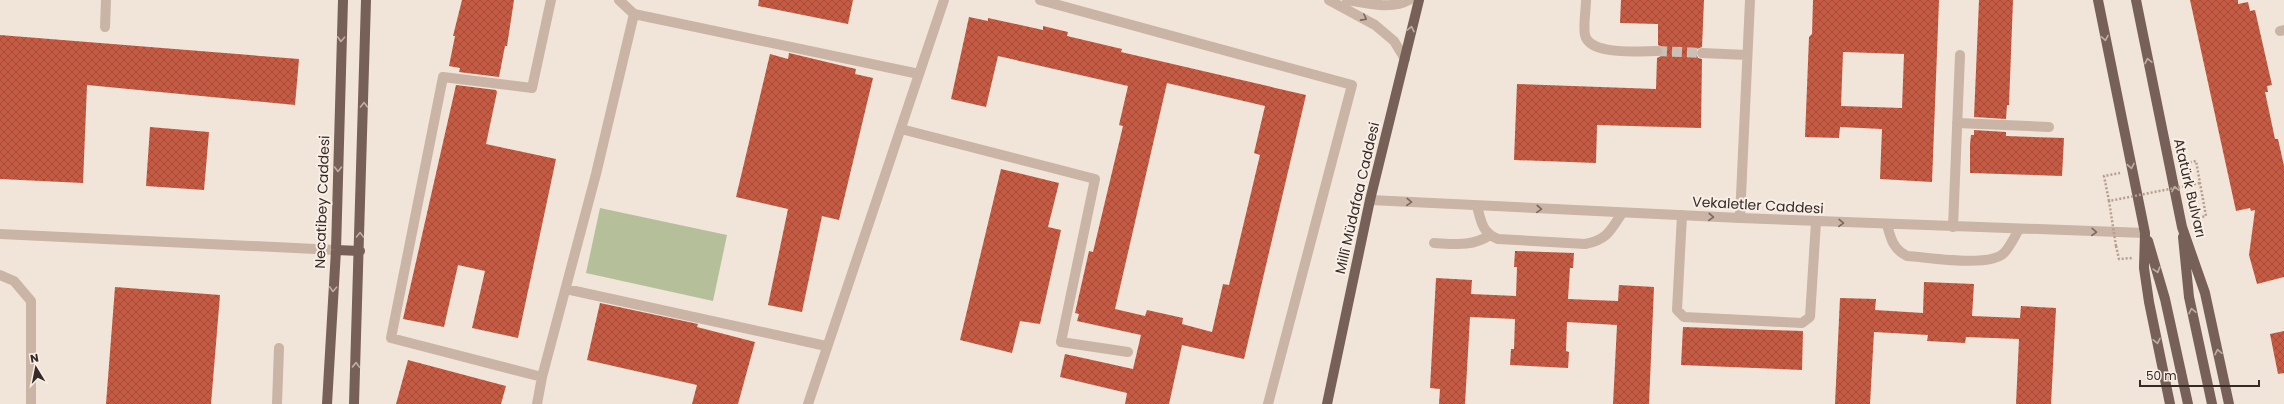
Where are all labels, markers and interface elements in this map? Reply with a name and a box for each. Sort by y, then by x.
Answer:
one-way arrow [1359,14,1367,21]
one-way arrow [1407,26,1415,33]
one-way arrow [2101,35,2109,41]
one-way arrow [337,36,345,42]
one-way arrow [2145,58,2153,65]
one-way arrow [360,102,368,108]
street label: Millî Müdafaa Caddesi [1330,120,1384,276]
street label: Necatibey Caddesi [310,135,334,269]
street label: Atatürk Bulvarı [2169,136,2211,240]
one-way arrow [2127,162,2135,169]
one-way arrow [333,166,342,172]
one-way arrow [2171,186,2179,192]
street label: Vekaletler Caddesi [1692,192,1824,218]
one-way arrow [1406,198,1412,207]
one-way arrow [1536,205,1542,213]
one-way arrow [1708,213,1714,221]
one-way arrow [1837,218,1844,227]
one-way arrow [2091,228,2097,236]
one-way arrow [356,232,365,238]
one-way arrow [2152,267,2161,274]
one-way arrow [329,286,338,292]
one-way arrow [2189,308,2197,314]
one-way arrow [2152,338,2160,344]
north arrow [16,348,56,388]
one-way arrow [2214,349,2222,355]
text: N [29,350,40,367]
one-way arrow [351,362,360,368]
scale bar [2140,362,2259,388]
text: 50 m [2146,367,2177,384]

